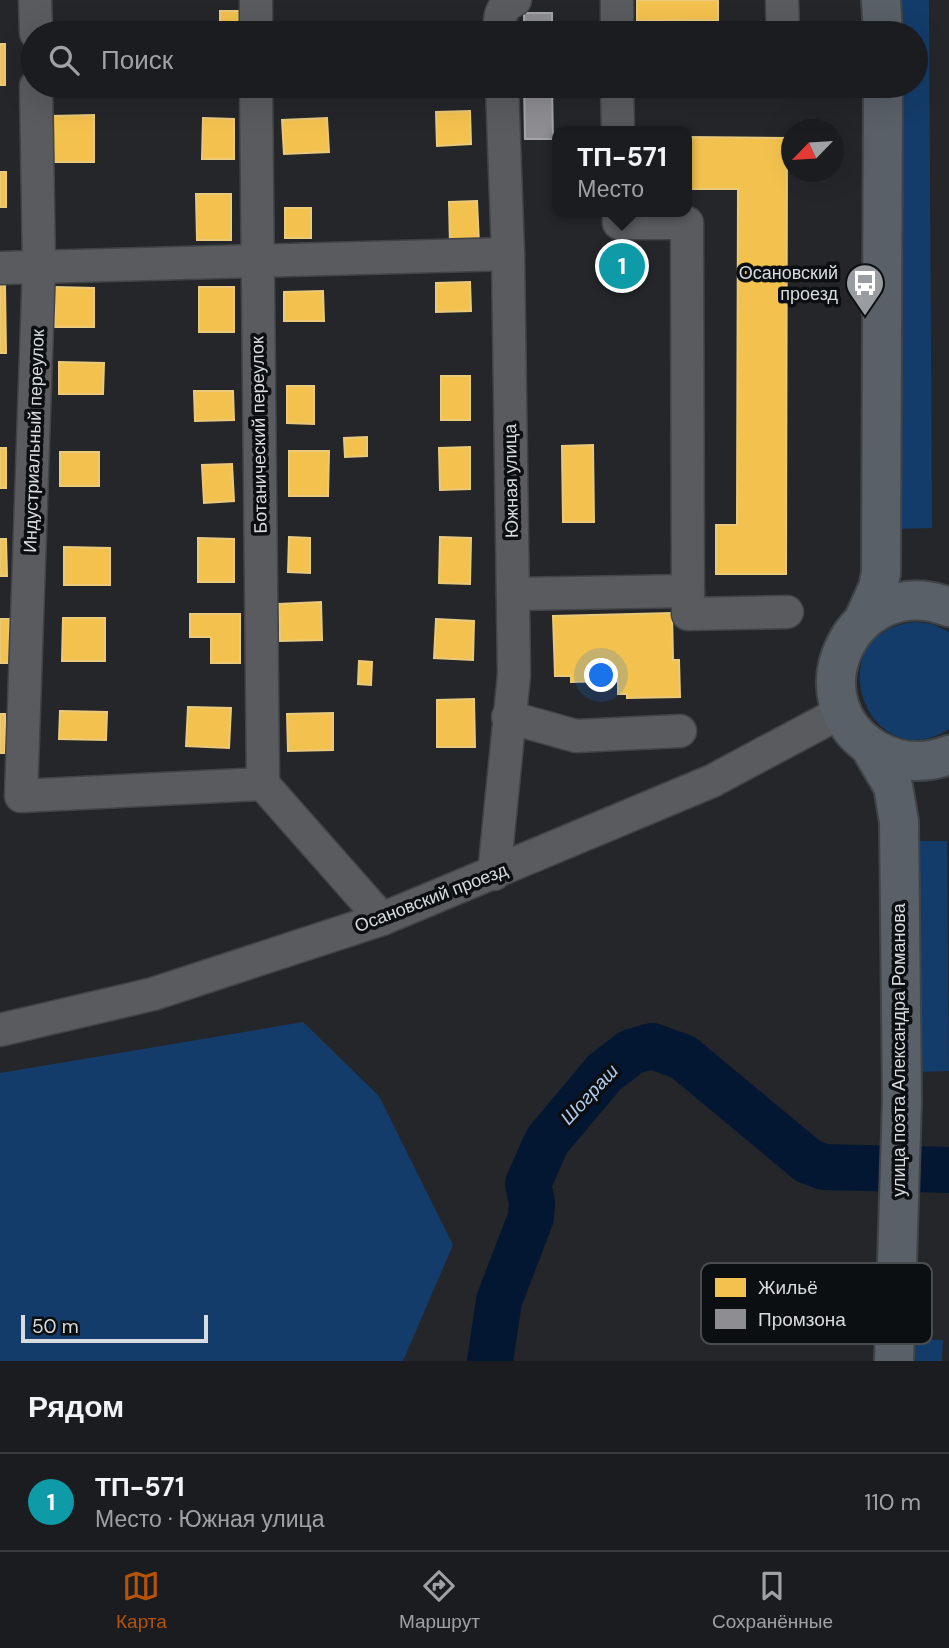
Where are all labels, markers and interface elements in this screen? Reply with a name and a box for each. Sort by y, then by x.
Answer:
search box [21,21,928,98]
icon: search [45,41,83,79]
text: Поиск [101,43,173,77]
north arrow [781,119,844,182]
popup [552,126,692,217]
text: ТП-571 [577,140,667,174]
text: Место [577,174,644,204]
pin: 1 [599,240,645,292]
place label: Осановский проезд [739,261,838,306]
bus stop icon: Осановский проезд [844,262,886,317]
street label: Индустриальный переулок [18,329,50,553]
street label: Ботанический переулок [245,336,273,534]
street label: Южная улица [498,423,524,538]
your location [584,658,618,692]
street label: Осановский проезд [351,858,511,938]
street label: улица поэта Александра Романова [887,902,911,1197]
water label: Шограш [555,1058,624,1130]
legend [701,1263,932,1344]
text: Жильё [758,1275,818,1300]
text: Промзона [758,1307,846,1332]
scale bar [21,1312,208,1344]
text: 50 m [32,1314,79,1339]
text: Рядом [28,1387,124,1426]
text: ТП-571 [95,1470,184,1504]
text: 1 [47,1487,55,1517]
text: 110 m [864,1487,921,1517]
text: Место · Южная улица [95,1504,324,1534]
tab: Карта [116,1567,167,1634]
tab: Маршрут [399,1567,480,1634]
tab: Сохранённые [712,1567,833,1634]

